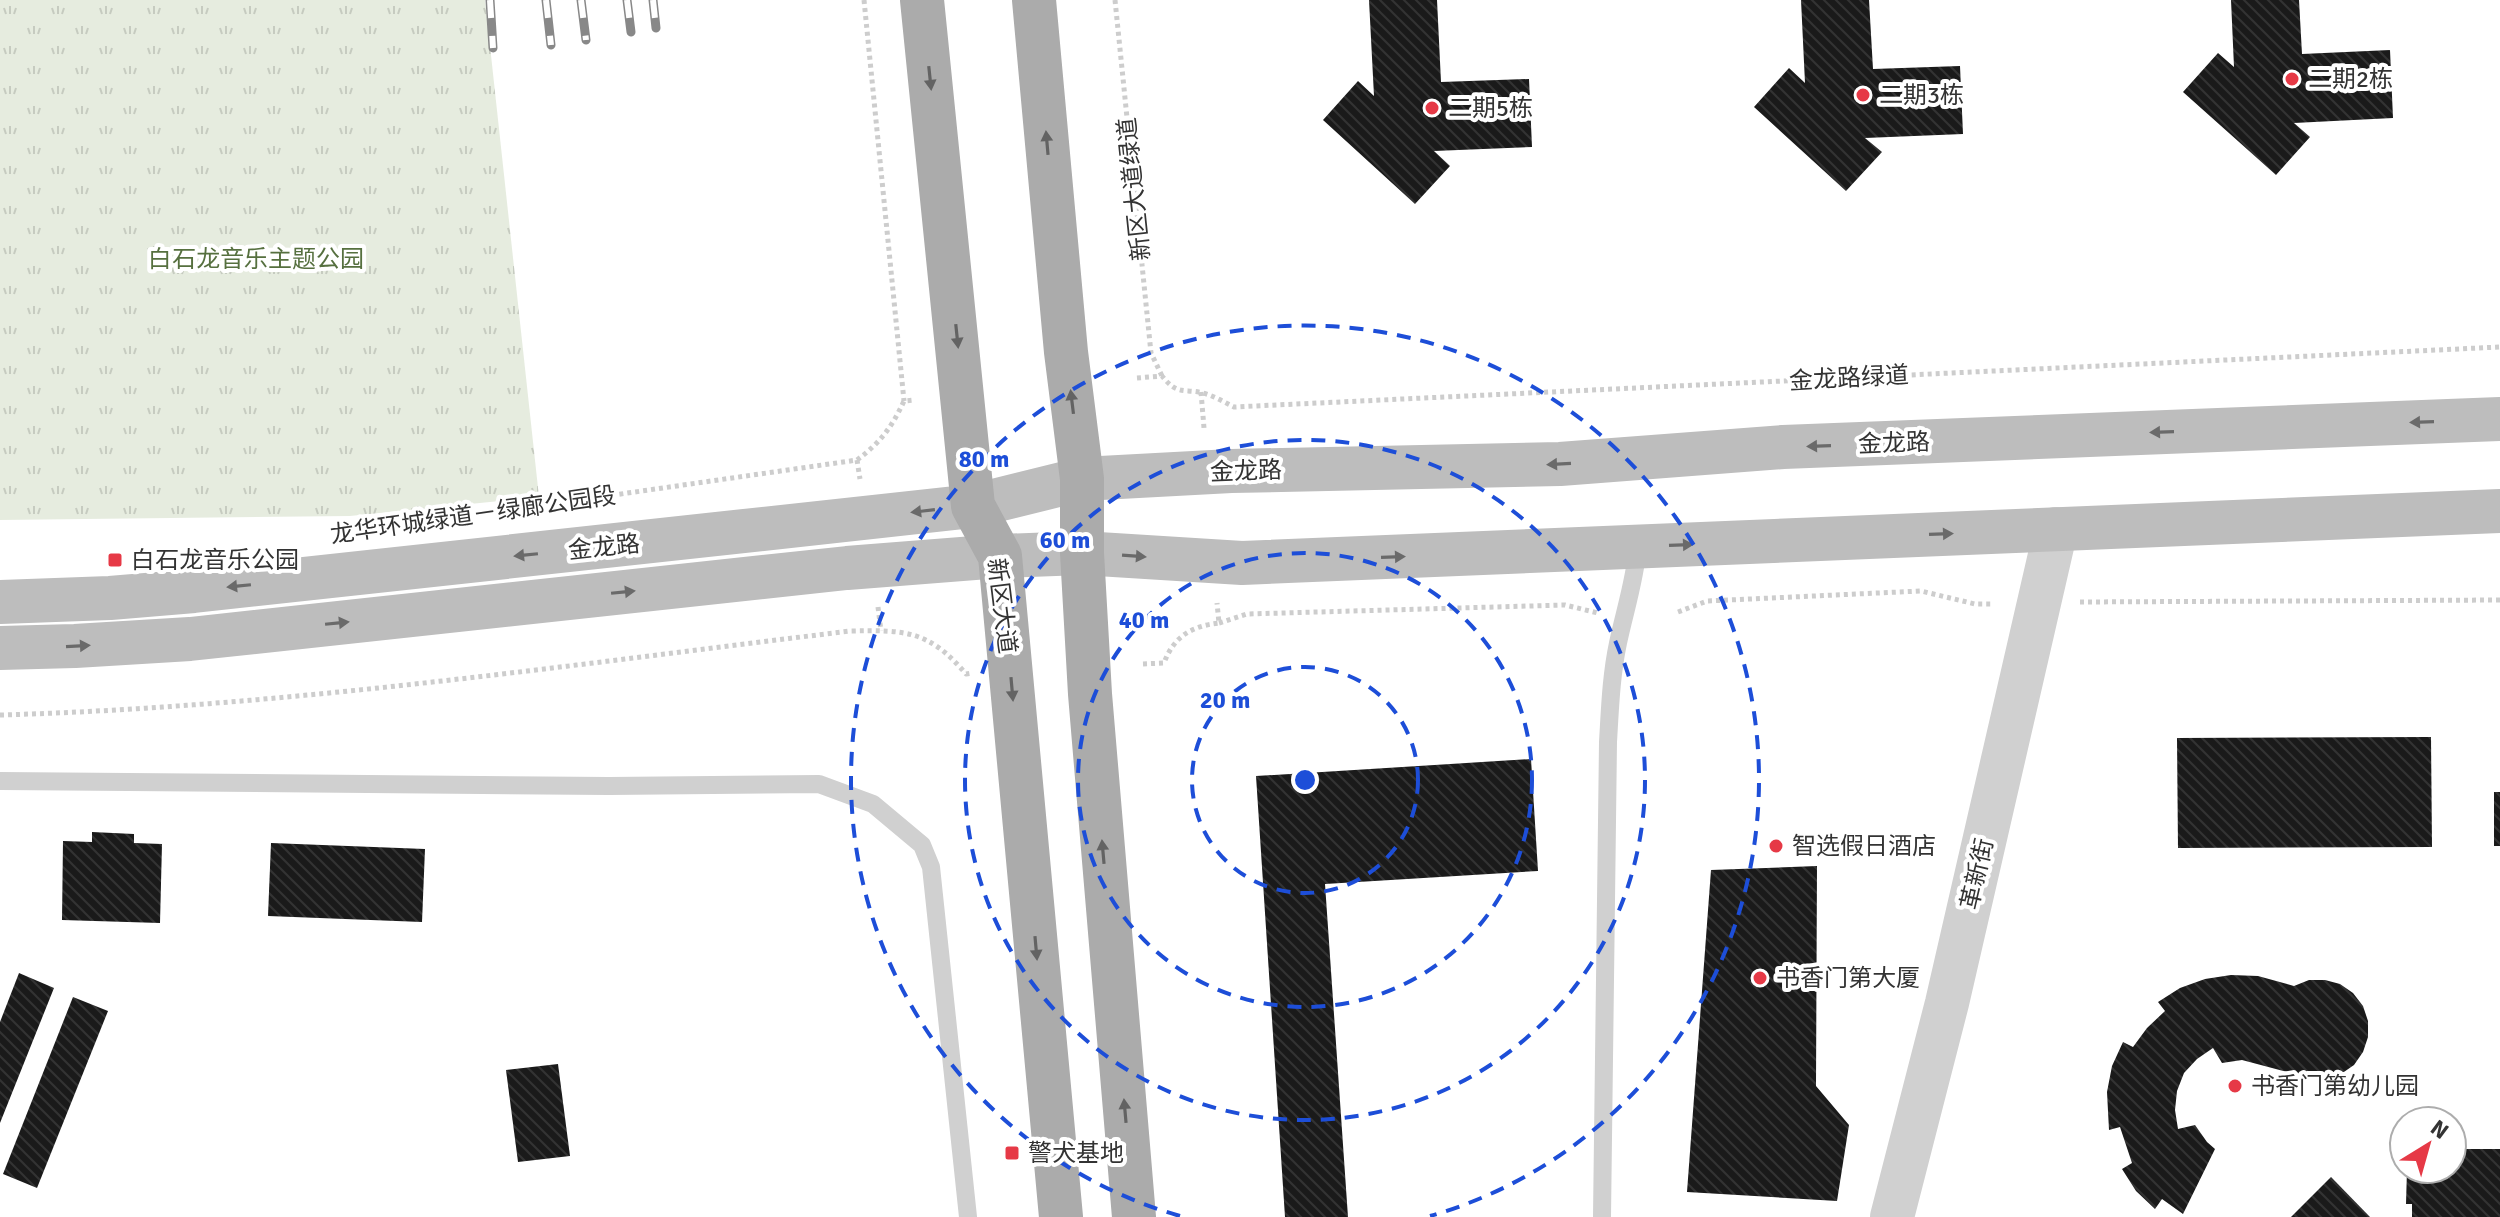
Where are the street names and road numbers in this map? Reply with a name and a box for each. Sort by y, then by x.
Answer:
street label: 新区大道绿道 [1112,116,1156,262]
street label: 金龙路绿道 [1788,360,1910,396]
street label: 金龙路 [1857,427,1931,459]
street label: 金龙路 [1209,455,1283,487]
street label: 龙华环城绿道－绿廊公园段 [328,480,618,550]
street label: 金龙路 [567,528,641,566]
street label: 新区大道 [981,557,1023,655]
street label: 革新街 [1954,836,2000,912]

